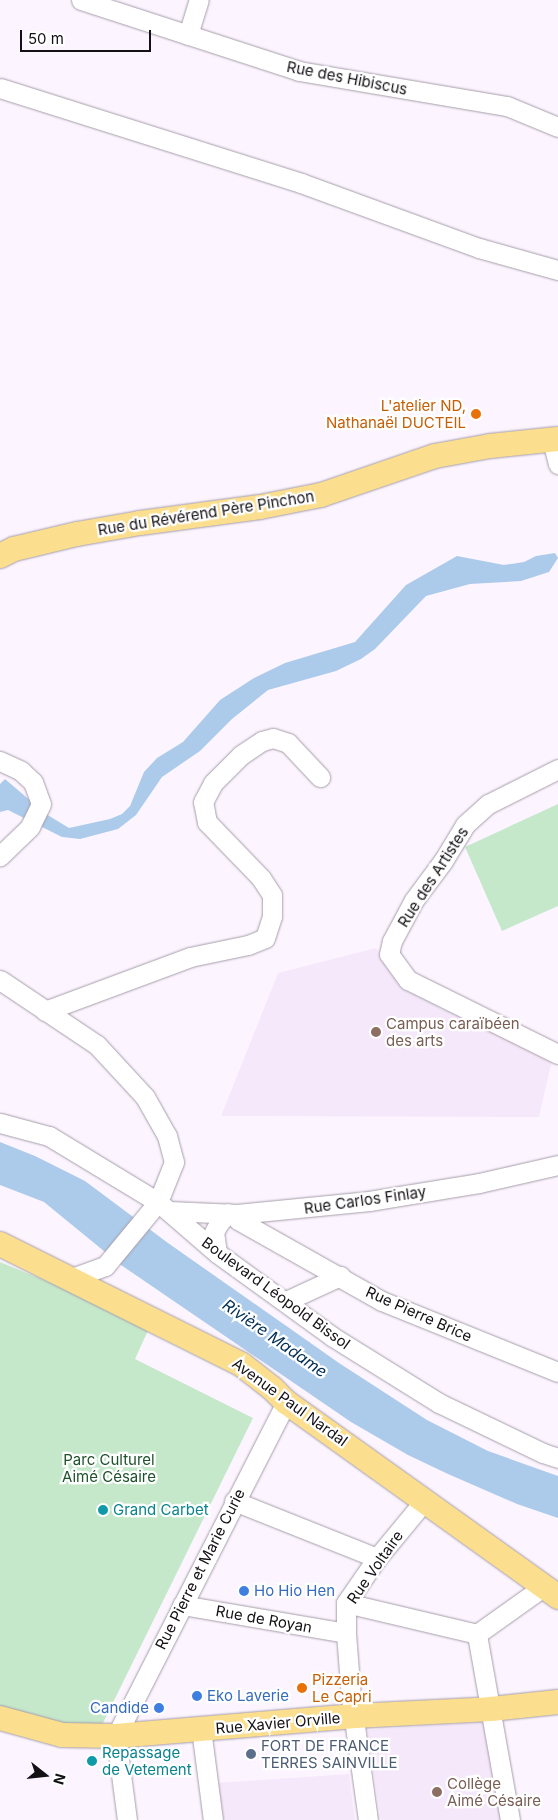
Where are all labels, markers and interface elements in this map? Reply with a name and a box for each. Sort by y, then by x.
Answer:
scale bar [22,20,154,52]
text: 50 m [28,29,64,48]
street label: Rue des Hibiscus [285,57,409,99]
place label: L'atelier ND, Nathanaël DUCTEIL [326,396,466,431]
marker: L'atelier ND, Nathanaël DUCTEIL [470,408,482,420]
street label: Rue du Révérend Père Pinchon [96,487,316,539]
street label: Rue des Artistes [394,824,472,930]
place label: Campus caraïbéen des arts [386,1014,520,1049]
marker: Campus caraïbéen des arts [370,1026,382,1038]
street label: Rue Carlos Finlay [303,1183,427,1217]
street label: Boulevard Léopold Bissol [198,1233,354,1353]
street label: Rue Pierre Brice [363,1283,475,1345]
water label: Rivière Madame [219,1295,331,1381]
street label: Avenue Paul Nardal [229,1354,351,1450]
park label: Parc Culturel Aimé Césaire [62,1450,156,1485]
street label: Rue Pierre et Marie Curie [152,1486,248,1652]
place label: Grand Carbet [113,1501,209,1519]
marker: Grand Carbet [97,1504,109,1516]
street label: Rue Voltaire [343,1527,407,1607]
place label: Ho Hio Hen [254,1582,335,1600]
marker: Ho Hio Hen [238,1585,250,1597]
street label: Rue de Royan [214,1602,314,1636]
place label: Pizzeria Le Capri [312,1670,372,1705]
marker: Pizzeria Le Capri [296,1682,308,1694]
place label: Eko Laverie [207,1687,289,1705]
marker: Eko Laverie [191,1690,203,1702]
place label: Candide [90,1699,149,1717]
marker: Candide [153,1702,165,1714]
street label: Rue Xavier Orville [215,1709,341,1737]
place label: FORT DE FRANCE TERRES SAINVILLE [261,1736,398,1771]
place label: Repassage de Vetement [102,1743,192,1778]
marker: FORT DE FRANCE TERRES SAINVILLE [245,1748,257,1760]
north arrow [20,1750,70,1800]
marker: Repassage de Vetement [86,1755,98,1767]
text: N [50,1772,70,1787]
place label: Collège Aimé Césaire [447,1774,541,1809]
marker: Collège Aimé Césaire [431,1786,443,1798]

